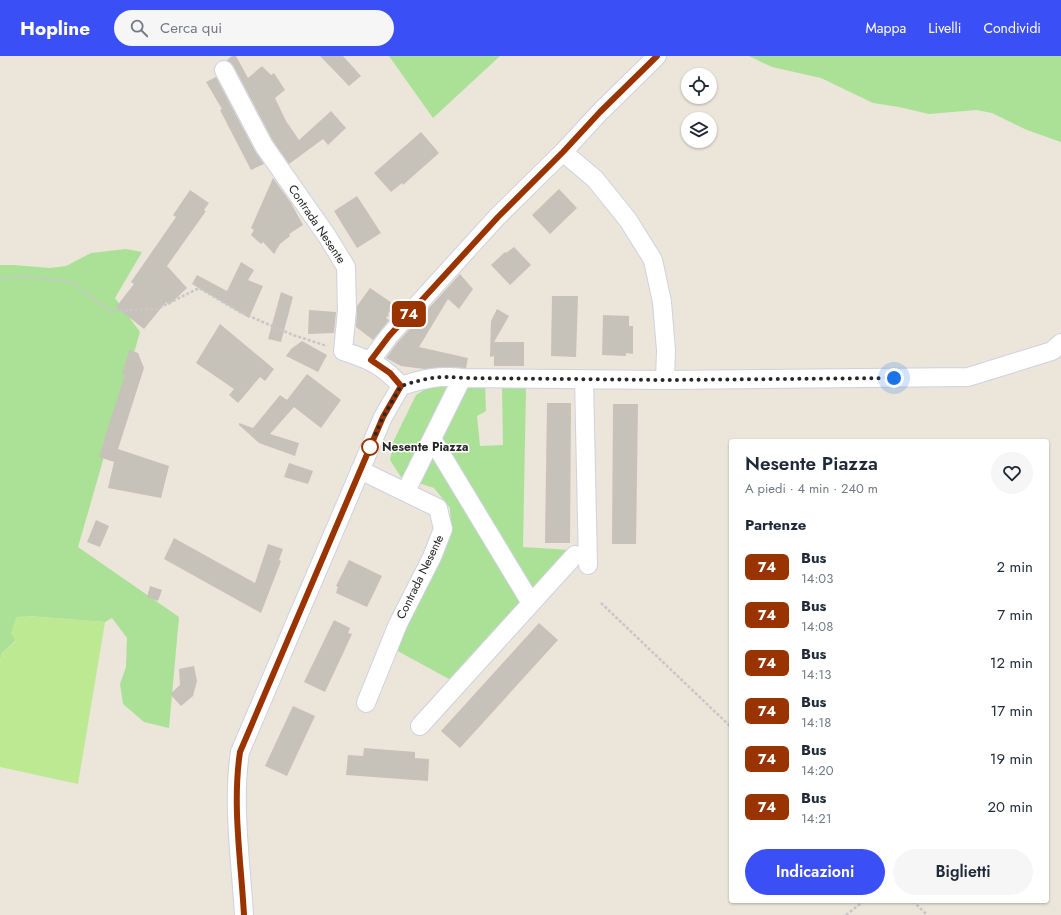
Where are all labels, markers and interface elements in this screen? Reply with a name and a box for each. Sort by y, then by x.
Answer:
search box [114,10,394,46]
text: Hopline [20,15,90,42]
icon: search [128,17,150,39]
text: Cerca qui [160,17,222,39]
text: Mappa [865,18,906,38]
text: Livelli [928,18,961,38]
text: Condividi [983,18,1041,38]
map controls [681,68,717,148]
button: locate [681,68,717,104]
button: layers [681,112,717,148]
street label: Contrada Nesente [284,181,350,267]
line badge: 74 [391,301,427,327]
text: 74 [400,304,418,324]
your location [884,368,904,388]
marker: Nesente Piazza [361,438,379,456]
place label: Nesente Piazza [382,438,469,456]
text: Nesente Piazza [745,450,878,477]
button: heart [991,452,1033,494]
text: A piedi · 4 min · 240 m [745,479,878,498]
text: Partenze [745,514,806,536]
street label: Contrada Nesente [392,532,448,622]
text: Bus [801,547,826,569]
text: 2 min [996,556,1033,578]
text: 74 [758,557,776,577]
text: 14:03 [801,569,833,588]
text: Bus [801,595,826,617]
text: 7 min [997,604,1033,626]
text: 74 [758,605,776,625]
text: 14:08 [801,617,833,636]
text: Bus [801,643,826,665]
text: 12 min [990,652,1033,674]
text: 74 [758,653,776,673]
text: 14:13 [801,665,831,684]
text: Bus [801,691,826,713]
text: 17 min [990,700,1033,722]
text: 74 [758,701,776,721]
text: 14:18 [801,713,831,732]
text: Bus [801,739,826,761]
text: 19 min [990,748,1033,770]
text: 74 [758,749,776,769]
text: 14:20 [801,761,834,780]
text: Bus [801,787,826,809]
text: 20 min [987,796,1033,818]
text: 74 [758,797,776,817]
text: 14:21 [801,809,832,828]
button: Indicazioni [745,849,885,895]
button: Biglietti [893,849,1033,895]

